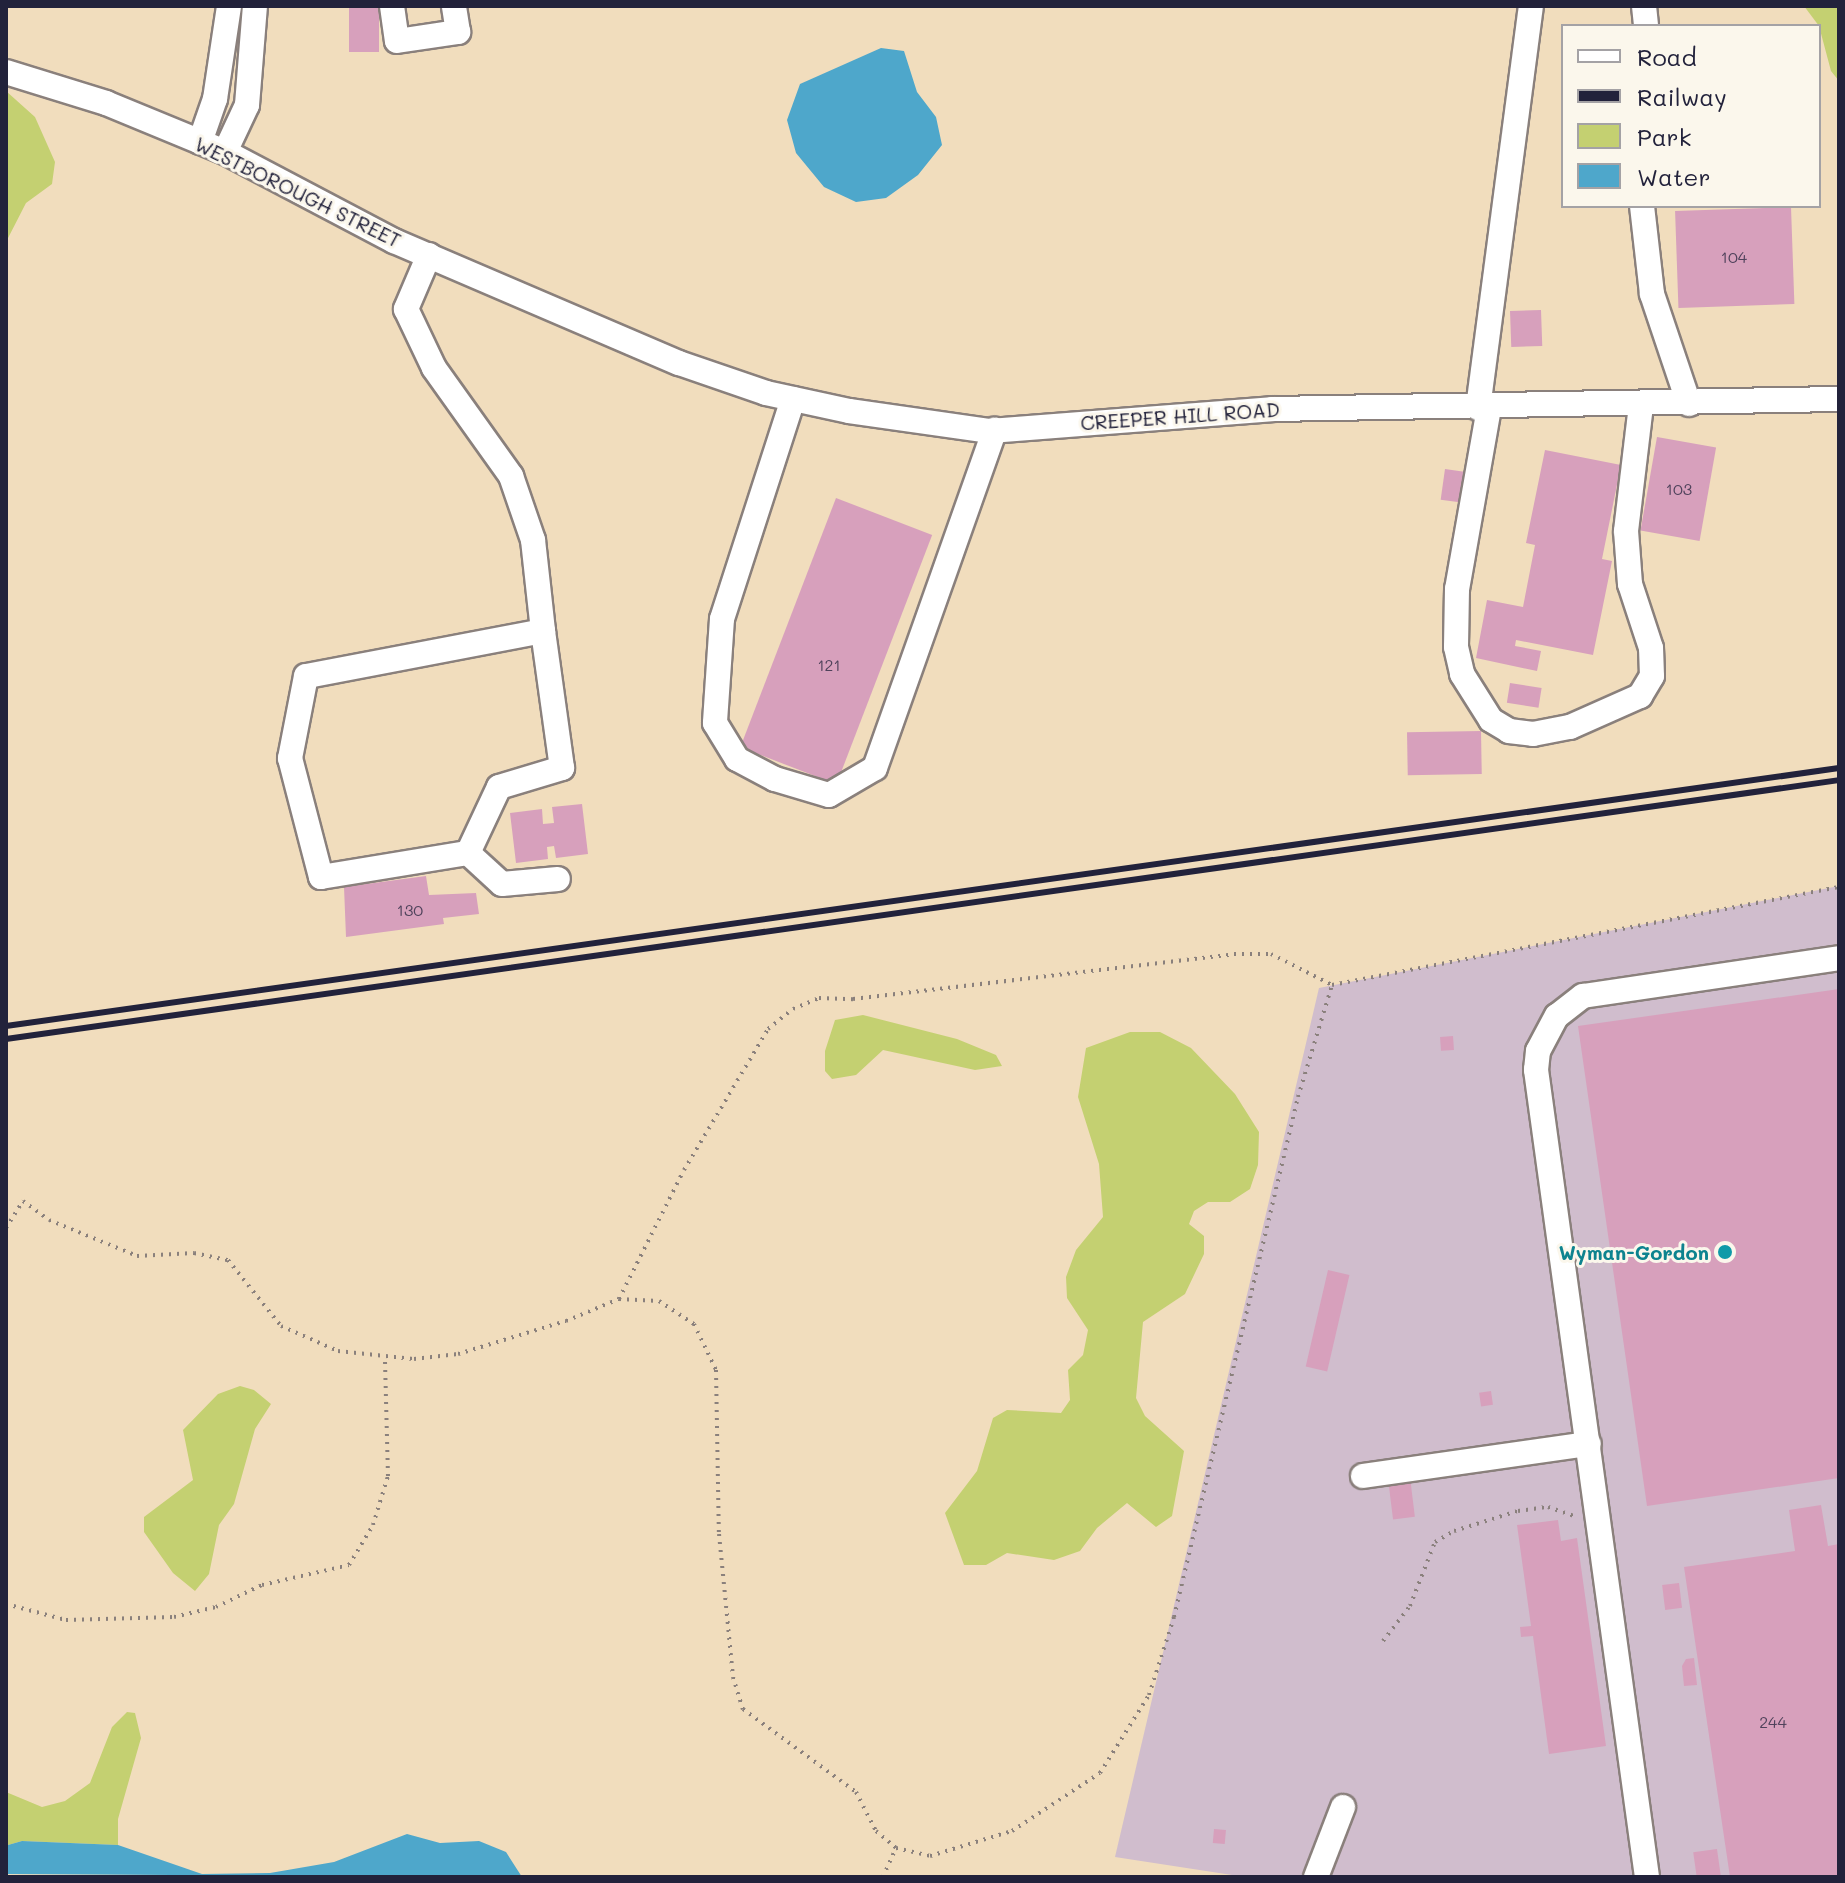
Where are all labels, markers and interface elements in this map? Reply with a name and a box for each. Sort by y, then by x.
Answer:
legend [1561,24,1821,208]
text: Road [1637,41,1697,72]
text: Railway [1637,81,1727,112]
text: Park [1637,121,1691,152]
street label: WESTBOROUGH STREET [191,132,405,252]
text: Water [1637,161,1711,192]
house number: 104 [1721,247,1747,267]
street label: CREEPER HILL ROAD [1080,397,1280,435]
house number: 103 [1666,479,1692,499]
house number: 121 [817,655,841,675]
house number: 130 [397,900,423,920]
place label: Wyman-Gordon [1559,1240,1709,1264]
marker: Wyman-Gordon [1716,1243,1734,1261]
house number: 244 [1759,1712,1787,1732]

